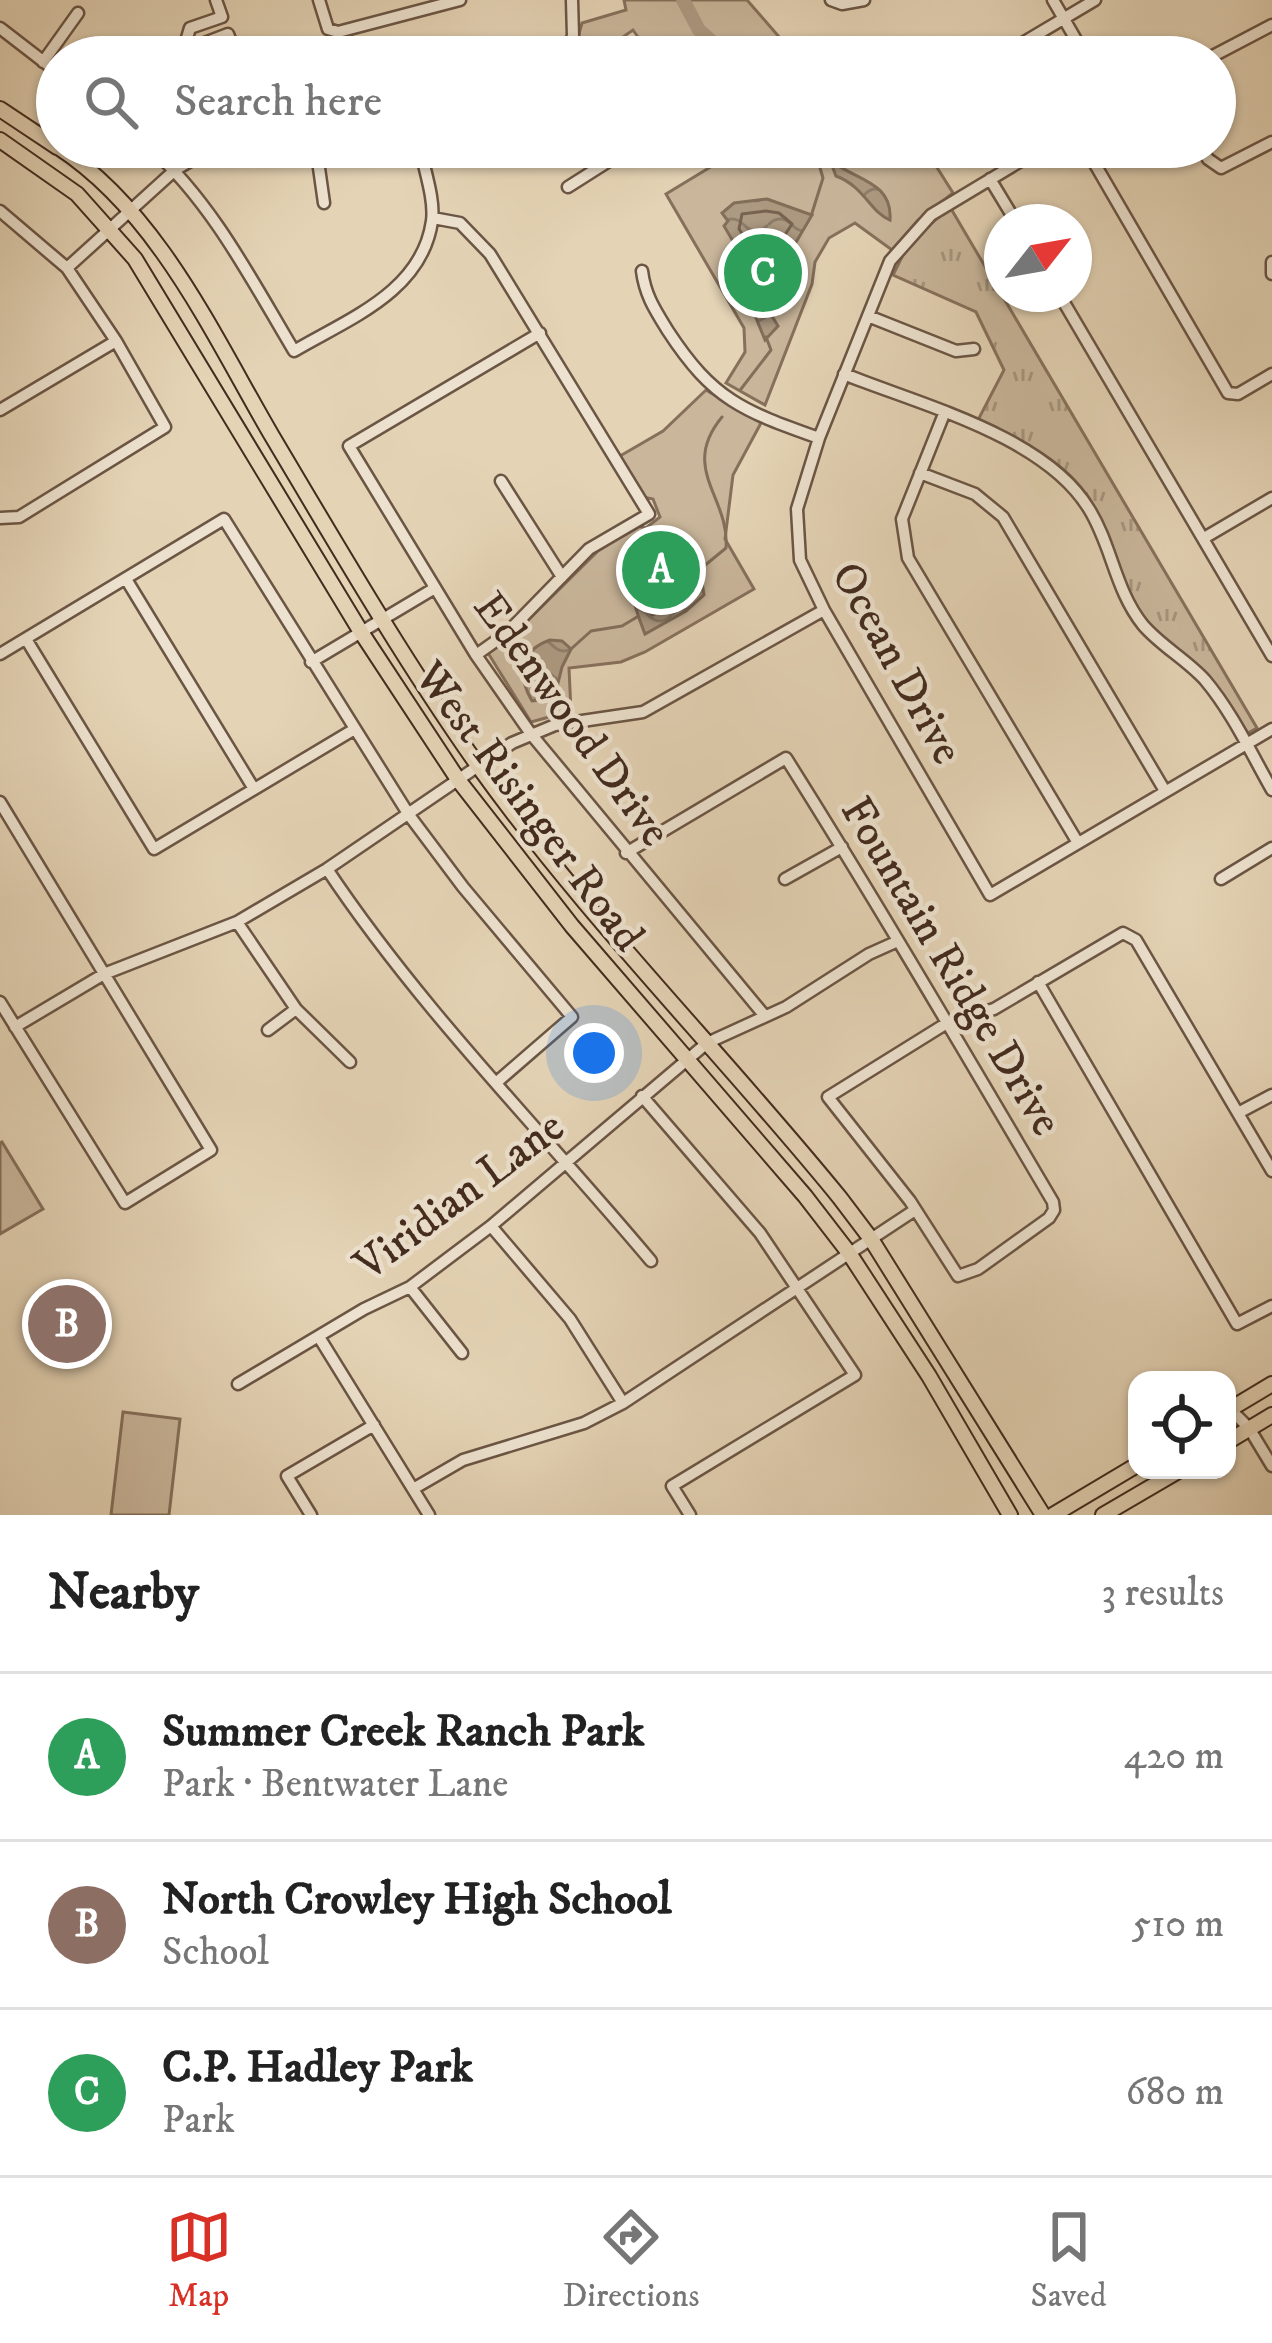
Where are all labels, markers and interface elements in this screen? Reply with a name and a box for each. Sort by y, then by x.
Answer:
search box [36,36,1236,168]
icon: search [78,69,144,135]
text: Search here [174,74,382,130]
north arrow [984,204,1092,312]
pin: C [724,228,802,318]
pin: A [622,525,700,615]
street label: Ocean Drive [818,553,975,774]
street label: Edenwood Drive [460,582,683,858]
street label: West Risinger Road [401,650,656,963]
street label: Fountain Ridge Drive [827,787,1074,1146]
your location [564,1023,624,1083]
street label: Viridian Lane [343,1099,576,1294]
pin: B [28,1279,106,1369]
map controls [1128,1371,1236,1479]
button: locate [1128,1371,1236,1479]
text: Nearby [48,1561,199,1625]
text: 3 results [1101,1569,1224,1618]
text: Summer Creek Ranch Park [162,1704,645,1760]
text: A [75,1732,99,1781]
text: 420 m [1124,1732,1224,1781]
text: Park · Bentwater Lane [162,1760,508,1809]
text: North Crowley High School [162,1872,671,1928]
text: B [75,1900,99,1949]
text: 510 m [1132,1900,1224,1949]
text: School [162,1928,269,1977]
text: C.P. Hadley Park [162,2040,473,2096]
text: C [74,2068,100,2117]
text: 680 m [1126,2068,1224,2117]
text: Park [162,2096,235,2145]
tab: Map [166,2204,232,2317]
tab: Directions [563,2204,699,2317]
tab: Saved [1031,2204,1106,2317]

